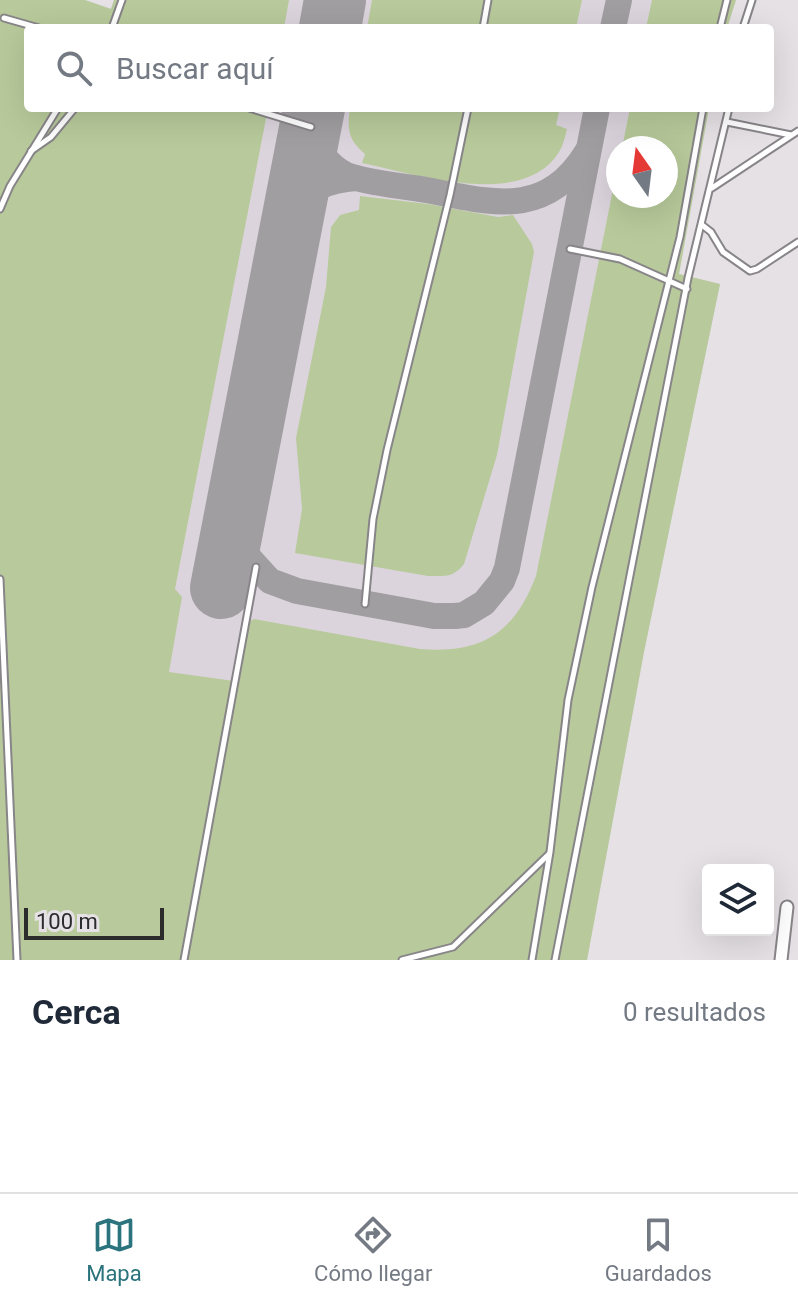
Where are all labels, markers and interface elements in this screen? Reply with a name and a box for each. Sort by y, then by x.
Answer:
search box [24,24,774,112]
icon: search [52,46,96,90]
text: Buscar aquí [116,51,274,86]
north arrow [606,136,678,208]
map controls [702,864,774,936]
button: layers [702,864,774,936]
scale bar [24,904,164,940]
text: 100 m [36,909,98,934]
text: Cerca [32,992,121,1032]
text: 0 resultados [623,997,766,1027]
tab: Mapa [86,1213,142,1286]
tab: Cómo llegar [314,1213,432,1286]
tab: Guardados [605,1213,712,1286]

